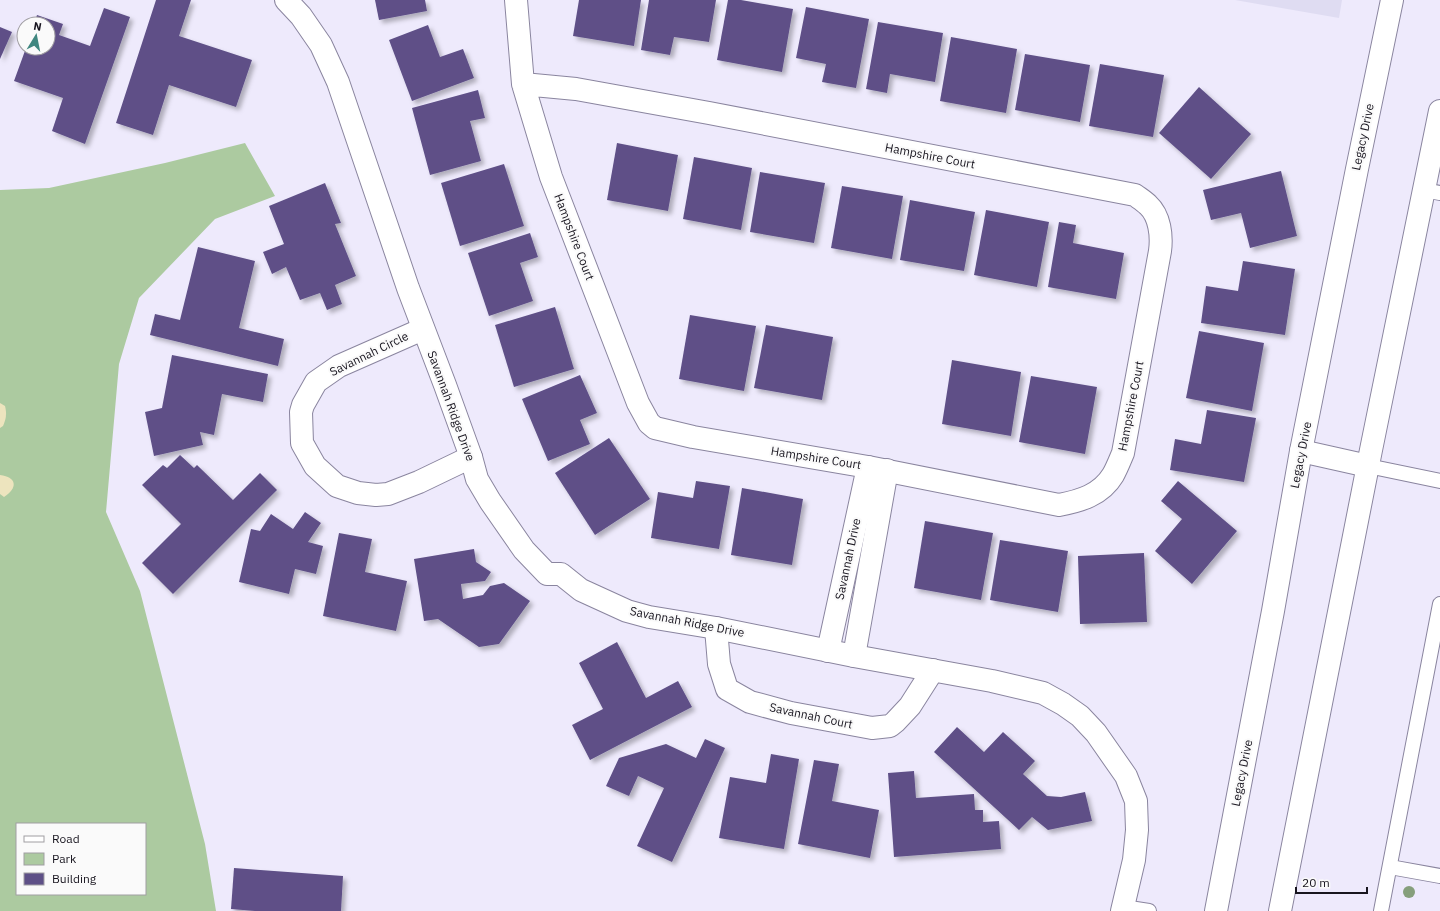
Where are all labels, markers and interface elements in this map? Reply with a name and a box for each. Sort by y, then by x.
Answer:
north arrow [16,16,56,56]
text: N [33,19,43,34]
street label: Legacy Drive [1348,102,1377,172]
street label: Hampshire Court [884,139,976,172]
street label: Hampshire Court [551,191,598,282]
street label: Savannah Circle [327,328,411,379]
street label: Savannah Ridge Drive [425,349,479,463]
street label: Hampshire Court [1114,360,1147,452]
street label: Legacy Drive [1287,420,1314,490]
street label: Hampshire Court [770,443,862,472]
street label: Savannah Drive [832,516,864,601]
street label: Savannah Ridge Drive [629,603,746,640]
street label: Savannah Court [768,699,854,732]
street label: Legacy Drive [1228,738,1255,808]
legend [16,823,146,895]
text: Road [52,831,80,846]
text: Park [52,851,77,866]
scale bar [1296,869,1367,895]
text: Building [52,871,97,886]
text: 20 m [1302,875,1330,890]

